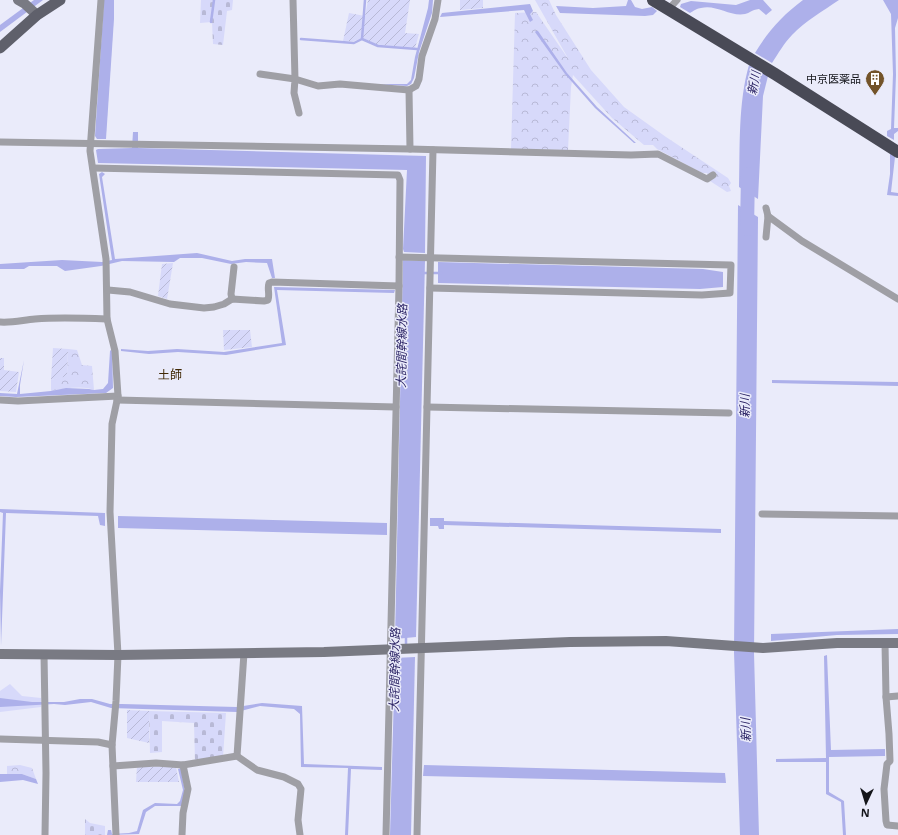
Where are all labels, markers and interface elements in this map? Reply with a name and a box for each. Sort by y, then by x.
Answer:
water label: 新川 [743,68,765,96]
building icon: 中京医薬品 [864,68,886,96]
place label: 中京医薬品 [806,71,861,86]
water label: 大詫間幹線水路 [392,303,411,388]
district label: 土師 [158,366,182,383]
water label: 新川 [736,392,753,418]
water label: 大詫間幹線水路 [385,627,404,712]
water label: 新川 [737,716,754,742]
north arrow [846,783,886,823]
text: N [860,806,870,821]

